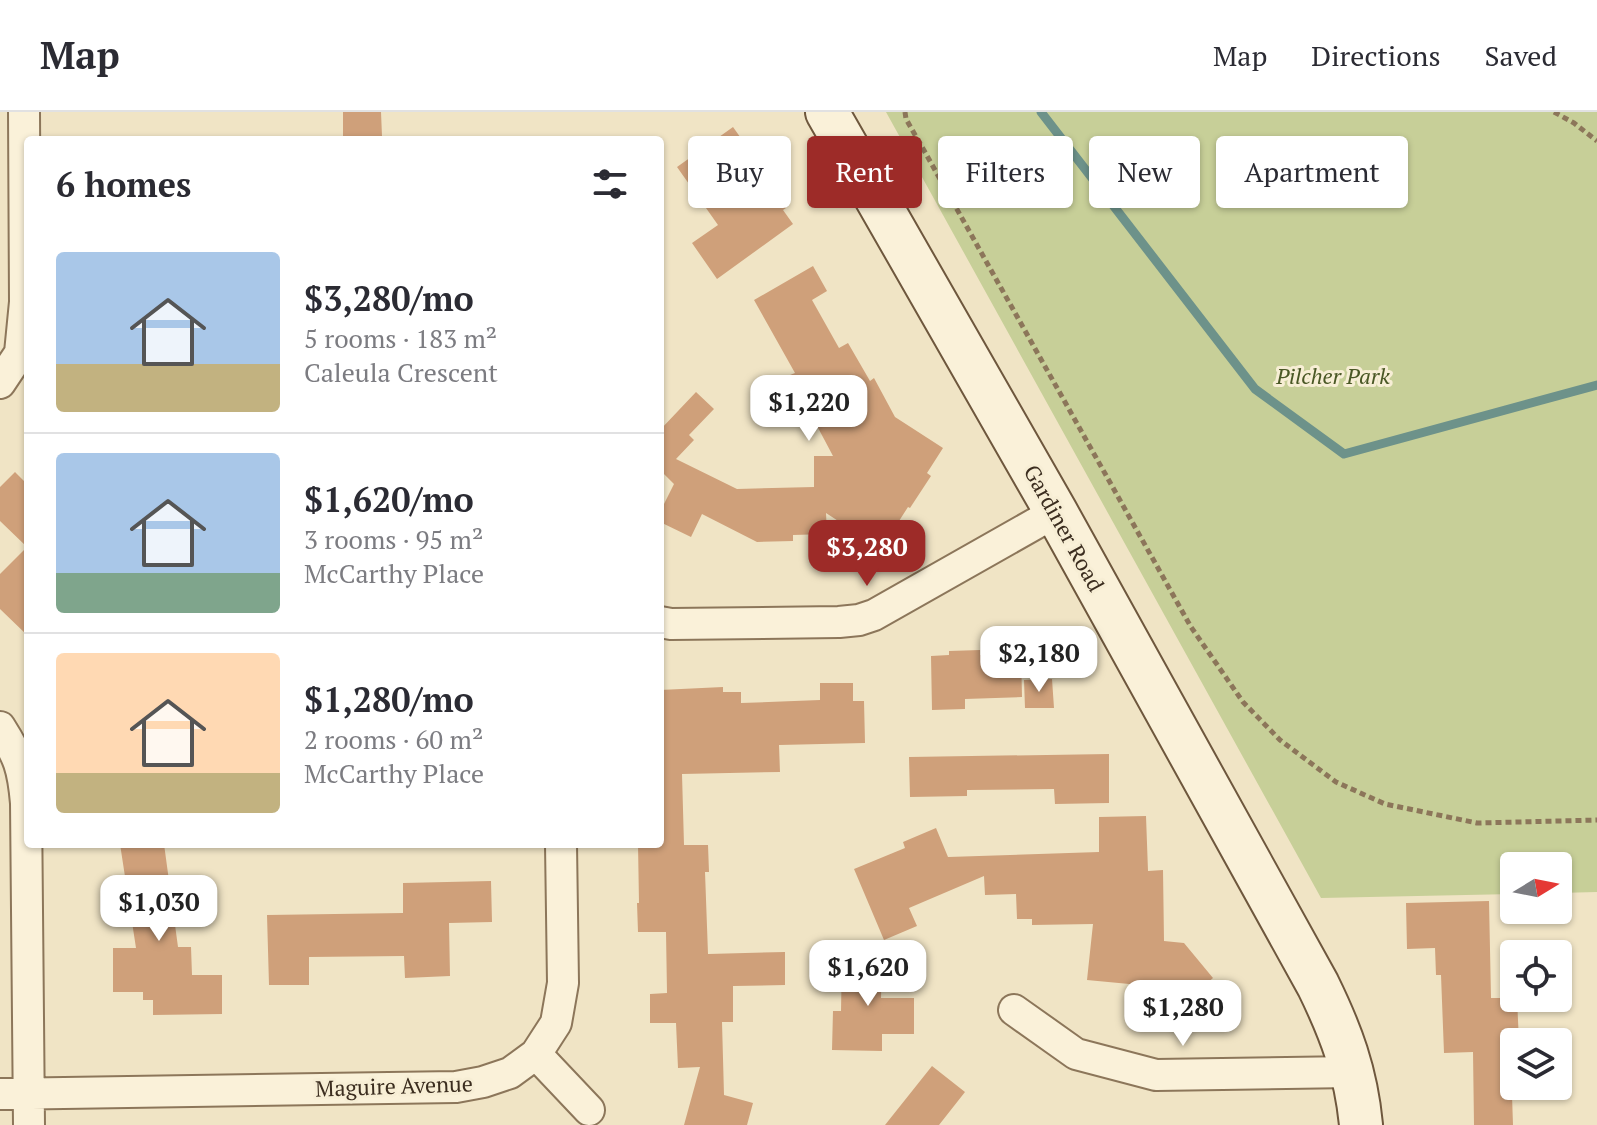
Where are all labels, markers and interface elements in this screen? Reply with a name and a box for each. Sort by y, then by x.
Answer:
text: Map [40,30,120,80]
text: Map [1213,37,1267,74]
text: Directions [1311,37,1441,74]
text: Saved [1485,37,1557,74]
chip: Buy [688,136,791,208]
chip: Rent [807,136,922,208]
chip: Filters [938,136,1073,208]
chip: New [1089,136,1200,208]
chip: Apartment [1216,136,1408,208]
text: 6 homes [56,162,191,207]
icon: filters [588,162,632,206]
text: $3,280/mo [304,276,474,321]
icon: home [120,284,216,380]
text: 5 rooms · 183 m² [304,321,497,355]
text: Caleula Crescent [304,355,498,389]
park label: Pilcher Park [1275,361,1390,390]
pin: $1,220 [744,375,874,443]
text: $1,220 [768,384,850,418]
street label: Gardiner Road [1018,459,1111,596]
text: $1,620/mo [304,477,474,522]
icon: home [120,485,216,581]
pin: $3,280 [802,520,932,588]
text: 3 rooms · 95 m² [304,522,483,556]
text: $3,280 [826,529,908,563]
text: McCarthy Place [304,556,484,590]
pin: $2,180 [974,626,1104,694]
text: $2,180 [998,635,1080,669]
text: $1,280/mo [304,677,474,722]
icon: home [120,685,216,781]
text: 2 rooms · 60 m² [304,722,483,756]
text: McCarthy Place [304,756,484,790]
north arrow [1500,852,1572,924]
map controls [1500,852,1572,1100]
pin: $1,030 [94,875,224,943]
text: $1,030 [118,884,200,918]
pin: $1,620 [803,940,933,1008]
button: locate [1500,940,1572,1012]
text: $1,620 [827,949,909,983]
pin: $1,280 [1118,980,1248,1048]
text: $1,280 [1142,989,1224,1023]
button: layers [1500,1028,1572,1100]
street label: Maguire Avenue [315,1068,473,1103]

